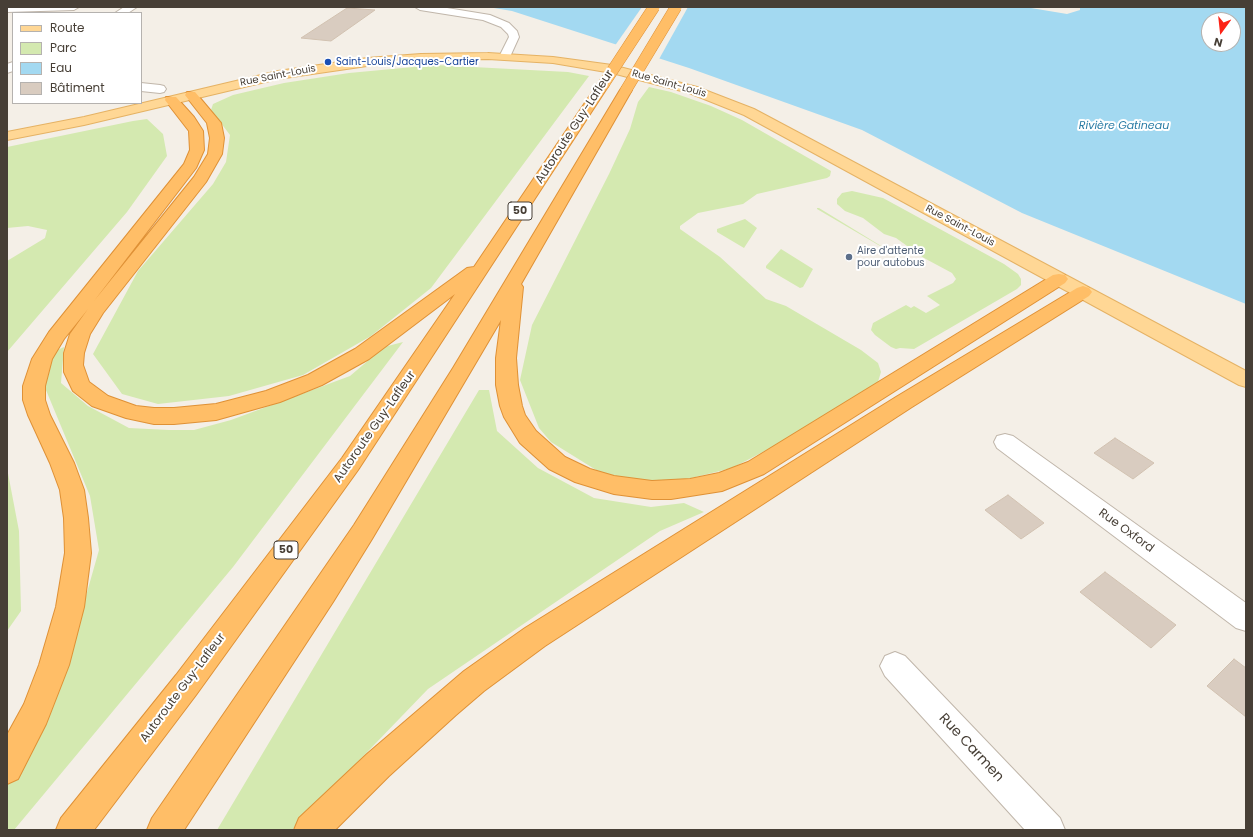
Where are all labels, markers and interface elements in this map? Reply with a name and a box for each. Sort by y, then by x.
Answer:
legend [12,12,142,104]
north arrow [1201,12,1241,52]
text: Route [50,19,84,36]
text: N [1212,34,1224,51]
text: Parc [50,39,77,56]
place label: Saint-Louis/Jacques-Cartier [336,56,479,68]
marker: Saint-Louis/Jacques-Cartier [323,57,333,67]
text: Eau [50,59,72,76]
street label: Rue Saint-Louis [239,63,317,89]
street label: Autoroute Guy-Lafleur [533,67,617,187]
street label: Rue Saint-Louis [630,68,708,100]
text: Bâtiment [50,79,105,96]
water label: Rivière Gatineau [1079,119,1169,133]
road number: 50 [508,202,532,220]
street label: Rue Saint-Louis [923,203,997,249]
place label: Aire d'attente pour autobus [857,245,925,268]
marker: Aire d'attente pour autobus [844,252,854,262]
street label: Autoroute Guy-Lafleur [331,368,419,486]
street label: Rue Oxford [1095,506,1157,556]
road number: 50 [274,541,298,559]
street label: Autoroute Guy-Lafleur [137,631,229,745]
street label: Rue Carmen [935,710,1007,786]

